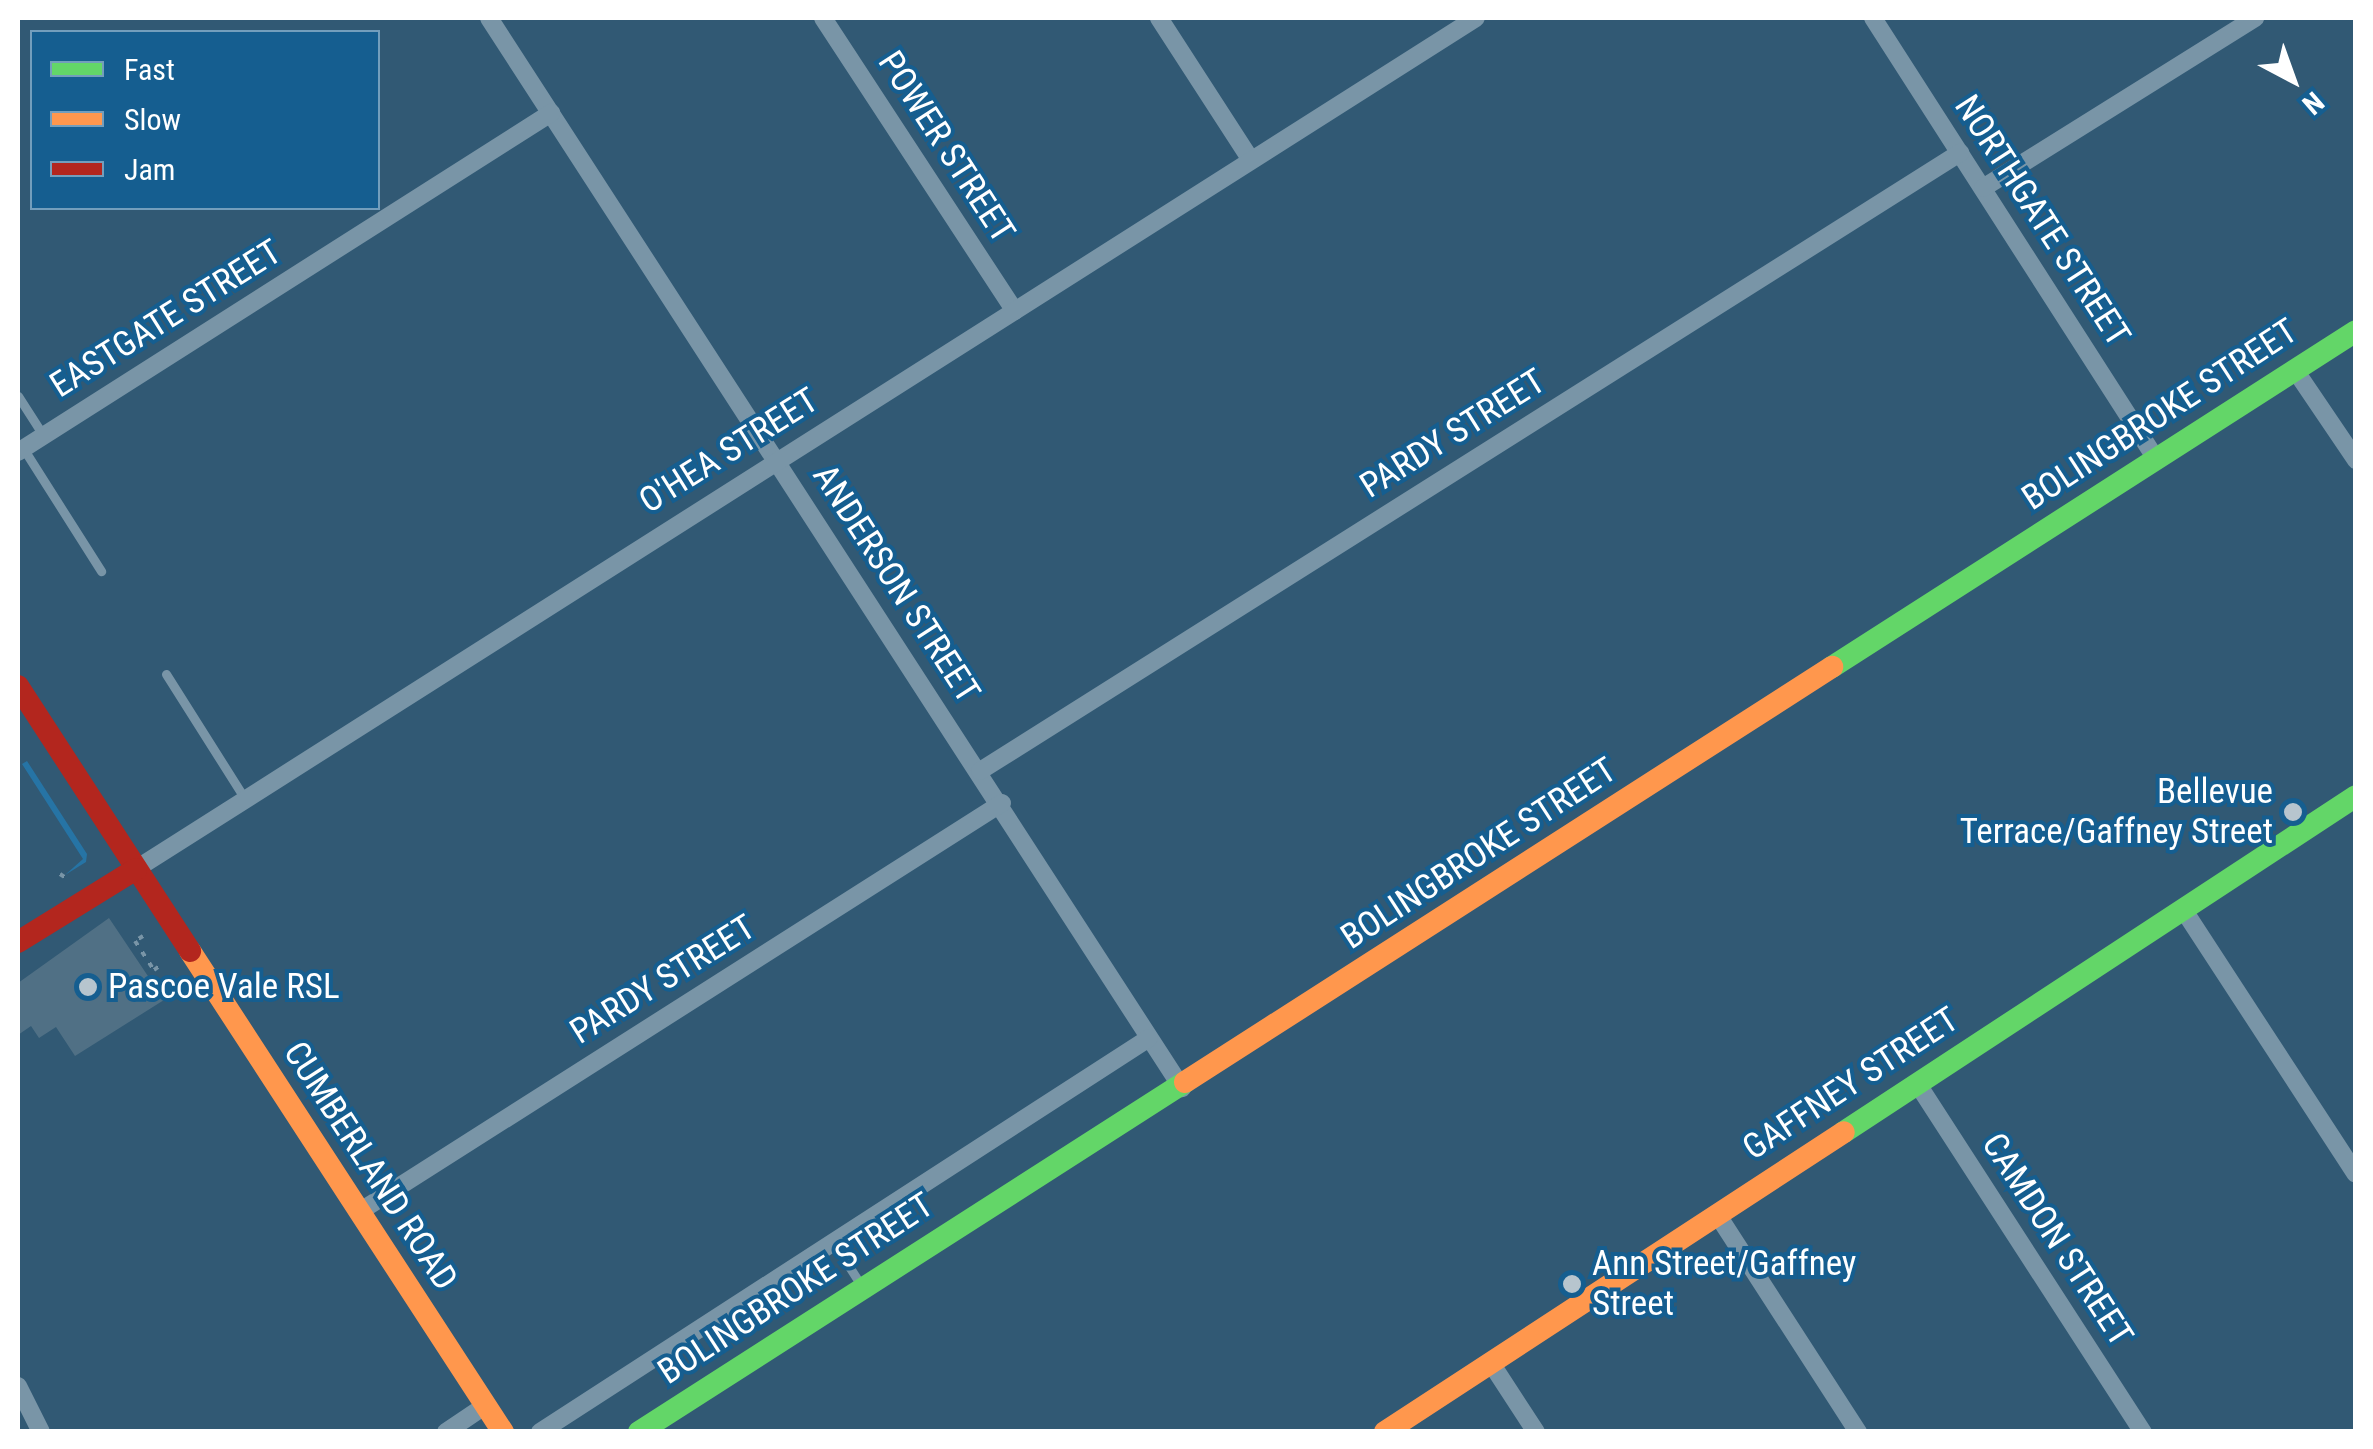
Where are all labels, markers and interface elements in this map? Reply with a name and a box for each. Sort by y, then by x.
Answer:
legend [30,30,380,210]
north arrow [2243,30,2343,130]
street label: POWER STREET [869,44,1023,250]
text: Fast [124,52,175,87]
text: N [2296,85,2330,121]
street label: NORTHGATE STREET [1945,88,2139,354]
text: Slow [124,102,181,137]
text: Jam [124,152,175,187]
street label: EASTGATE STREET [43,231,289,407]
street label: BOLINGBROKE STREET [2015,310,2305,520]
street label: PARDY STREET [1353,361,1553,507]
street label: O'HEA STREET [632,379,826,523]
street label: ANDERSON STREET [803,457,989,711]
street label: BOLINGBROKE STREET [1334,749,1624,959]
place label: Bellevue Terrace/Gaffney Street [1960,771,2273,853]
marker: Bellevue Terrace/Gaffney Street [2282,801,2304,823]
street label: PARDY STREET [563,907,763,1053]
place label: Pascoe Vale RSL [108,966,340,1008]
marker: Pascoe Vale RSL [77,976,99,998]
street label: GAFFNEY STREET [1735,999,1967,1169]
street label: CUMBERLAND ROAD [274,1034,466,1298]
street label: CAMDON STREET [1973,1126,2141,1354]
street label: BOLINGBROKE STREET [651,1184,941,1394]
place label: Ann Street/Gaffney Street [1592,1243,1856,1325]
marker: Ann Street/Gaffney Street [1561,1273,1583,1295]

